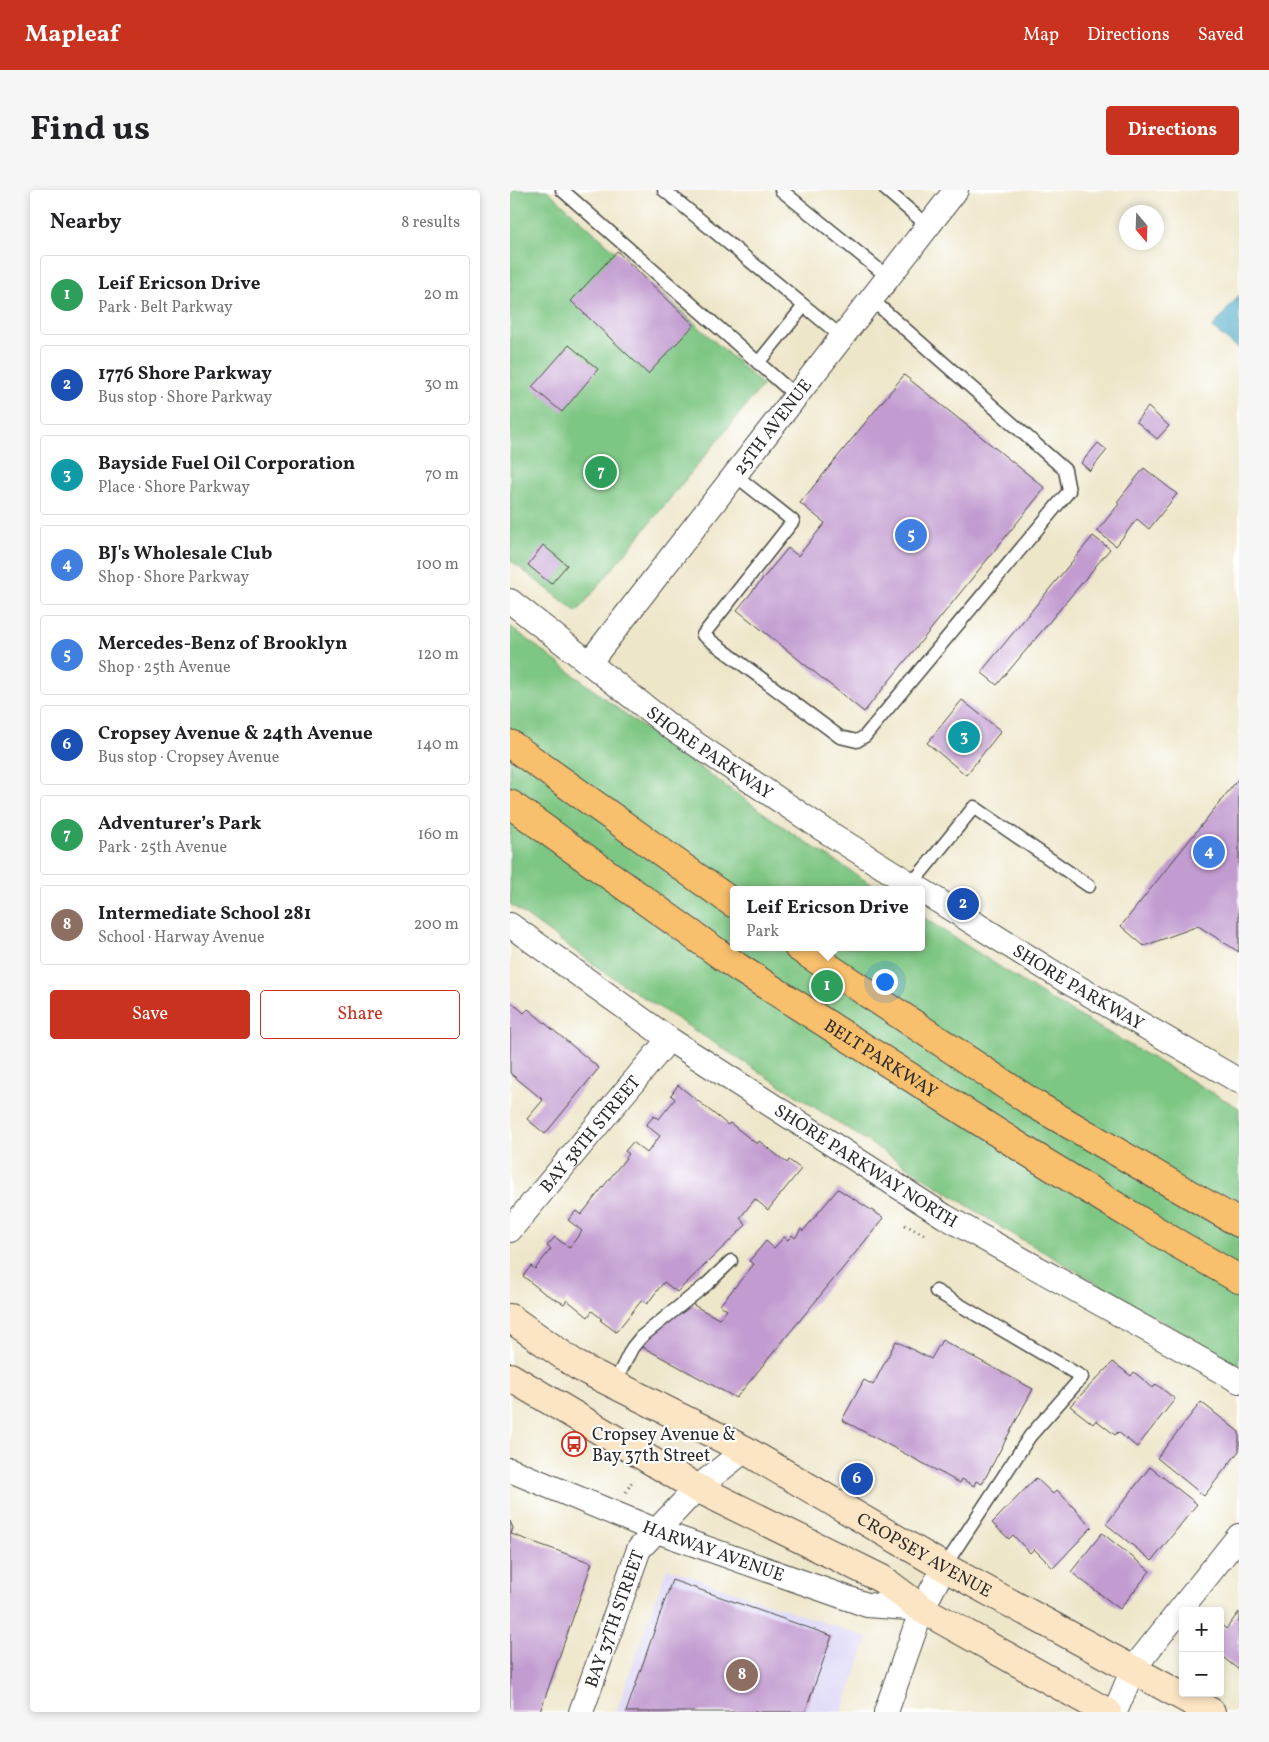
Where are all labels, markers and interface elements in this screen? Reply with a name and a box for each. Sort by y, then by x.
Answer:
text: Mapleaf [25,18,119,52]
text: Map [1023,23,1059,48]
text: Directions [1087,23,1170,48]
text: Saved [1198,23,1244,48]
text: Find us [30,106,150,154]
button: Directions [1106,106,1239,155]
north arrow [1119,205,1164,250]
text: Nearby [50,208,121,237]
text: 8 results [401,212,460,234]
text: Leif Ericson Drive [98,271,260,297]
text: 1 [64,284,70,306]
text: 20 m [424,284,459,306]
text: Park · Belt Parkway [98,297,233,319]
text: 1776 Shore Parkway [98,361,272,387]
text: 2 [63,374,71,396]
text: 30 m [424,374,459,396]
street label: 25TH AVENUE [728,374,819,481]
text: Bus stop · Shore Parkway [98,387,272,409]
text: Bayside Fuel Oil Corporation [98,451,355,477]
pin: 7 [585,453,617,491]
text: 3 [63,464,71,486]
text: 70 m [425,464,459,486]
text: Place · Shore Parkway [98,477,250,499]
pin: 5 [895,516,927,554]
text: BJ's Wholesale Club [98,541,272,567]
text: 4 [62,554,72,576]
text: 100 m [416,554,459,576]
text: Shop · Shore Parkway [98,567,249,589]
text: Mercedes-Benz of Brooklyn [98,631,347,657]
text: 5 [63,644,71,666]
text: 120 m [417,644,459,666]
text: Shop · 25th Avenue [98,657,231,679]
street label: SHORE PARKWAY [640,701,778,806]
pin: 3 [948,718,980,756]
text: Cropsey Avenue & 24th Avenue [98,721,373,747]
text: 6 [63,734,71,756]
text: 140 m [417,734,459,756]
text: Bus stop · Cropsey Avenue [98,747,279,769]
text: Adventurer’s Park [98,811,261,837]
text: 7 [63,824,71,846]
text: 160 m [418,824,459,846]
pin: 4 [1193,833,1225,871]
text: Park · 25th Avenue [98,837,227,859]
pin: 2 [947,885,979,923]
popup [730,886,925,951]
text: Leif Ericson Drive [746,895,909,921]
text: Intermediate School 281 [98,901,311,927]
text: 8 [63,914,71,936]
text: 200 m [414,914,459,936]
text: Park [746,921,779,943]
text: School · Harway Avenue [98,927,265,949]
street label: SHORE PARKWAY [1007,939,1148,1037]
pin: 1 [811,967,843,1005]
your location [872,969,898,995]
button: Save [50,990,250,1039]
button: Share [260,990,460,1039]
street label: BELT PARKWAY [818,1014,942,1105]
street label: BAY 38TH STREET [535,1071,648,1199]
street label: SHORE PARKWAY NORTH [769,1099,962,1235]
place label: Cropsey Avenue & Bay 37th Street [592,1423,736,1469]
bus stop icon: Cropsey Avenue & Bay 37th Street [561,1431,587,1457]
pin: 6 [841,1460,873,1498]
street label: CROPSEY AVENUE [852,1507,996,1605]
street label: HARWAY AVENUE [638,1515,787,1589]
street label: BAY 37TH STREET [580,1547,652,1691]
map controls [1179,1607,1224,1697]
button: + [1179,1607,1224,1652]
button: − [1179,1652,1224,1697]
pin: 8 [726,1656,758,1694]

